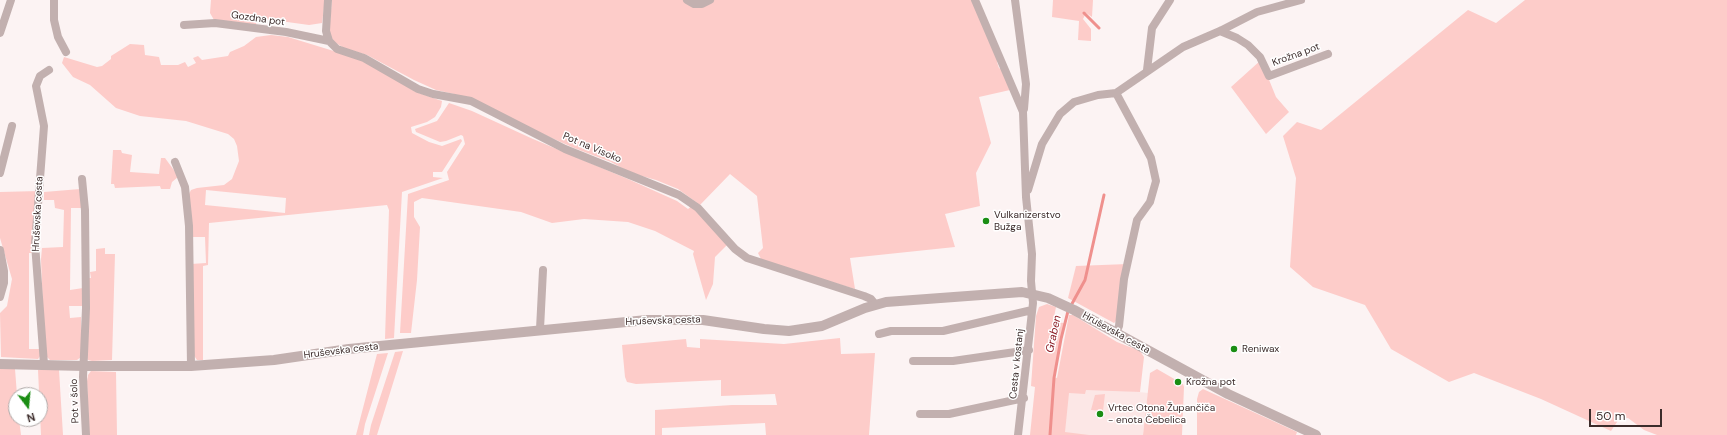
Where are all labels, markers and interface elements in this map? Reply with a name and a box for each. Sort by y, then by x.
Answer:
street label: Gozdna pot [230,9,286,29]
street label: Krožna pot [1271,41,1321,69]
street label: Pot na Visoko [561,130,623,166]
street label: Hruševska cesta [30,176,46,252]
place label: Vulkanizerstvo Bužga [994,209,1061,232]
marker: Vulkanizerstvo Bužga [981,216,991,226]
street label: Hruševska cesta [1080,309,1152,357]
street label: Hruševska cesta [625,314,701,328]
water label: Graben [1044,314,1064,354]
street label: Cesta v kostanj [1007,328,1027,400]
street label: Hruševska cesta [303,340,379,362]
place label: Reniwax [1242,343,1279,355]
marker: Reniwax [1229,344,1239,354]
place label: Krožna pot [1186,376,1236,388]
marker: Krožna pot [1173,377,1183,387]
street label: Pot v šolo [68,378,82,424]
north arrow [8,387,48,427]
scale bar [1591,401,1664,427]
place label: Vrtec Otona Župančiča - enota Čebelica [1108,402,1215,426]
text: 50 m [1596,408,1625,424]
marker: Vrtec Otona Župančiča - enota Čebelica [1095,409,1105,419]
text: N [25,410,37,425]

